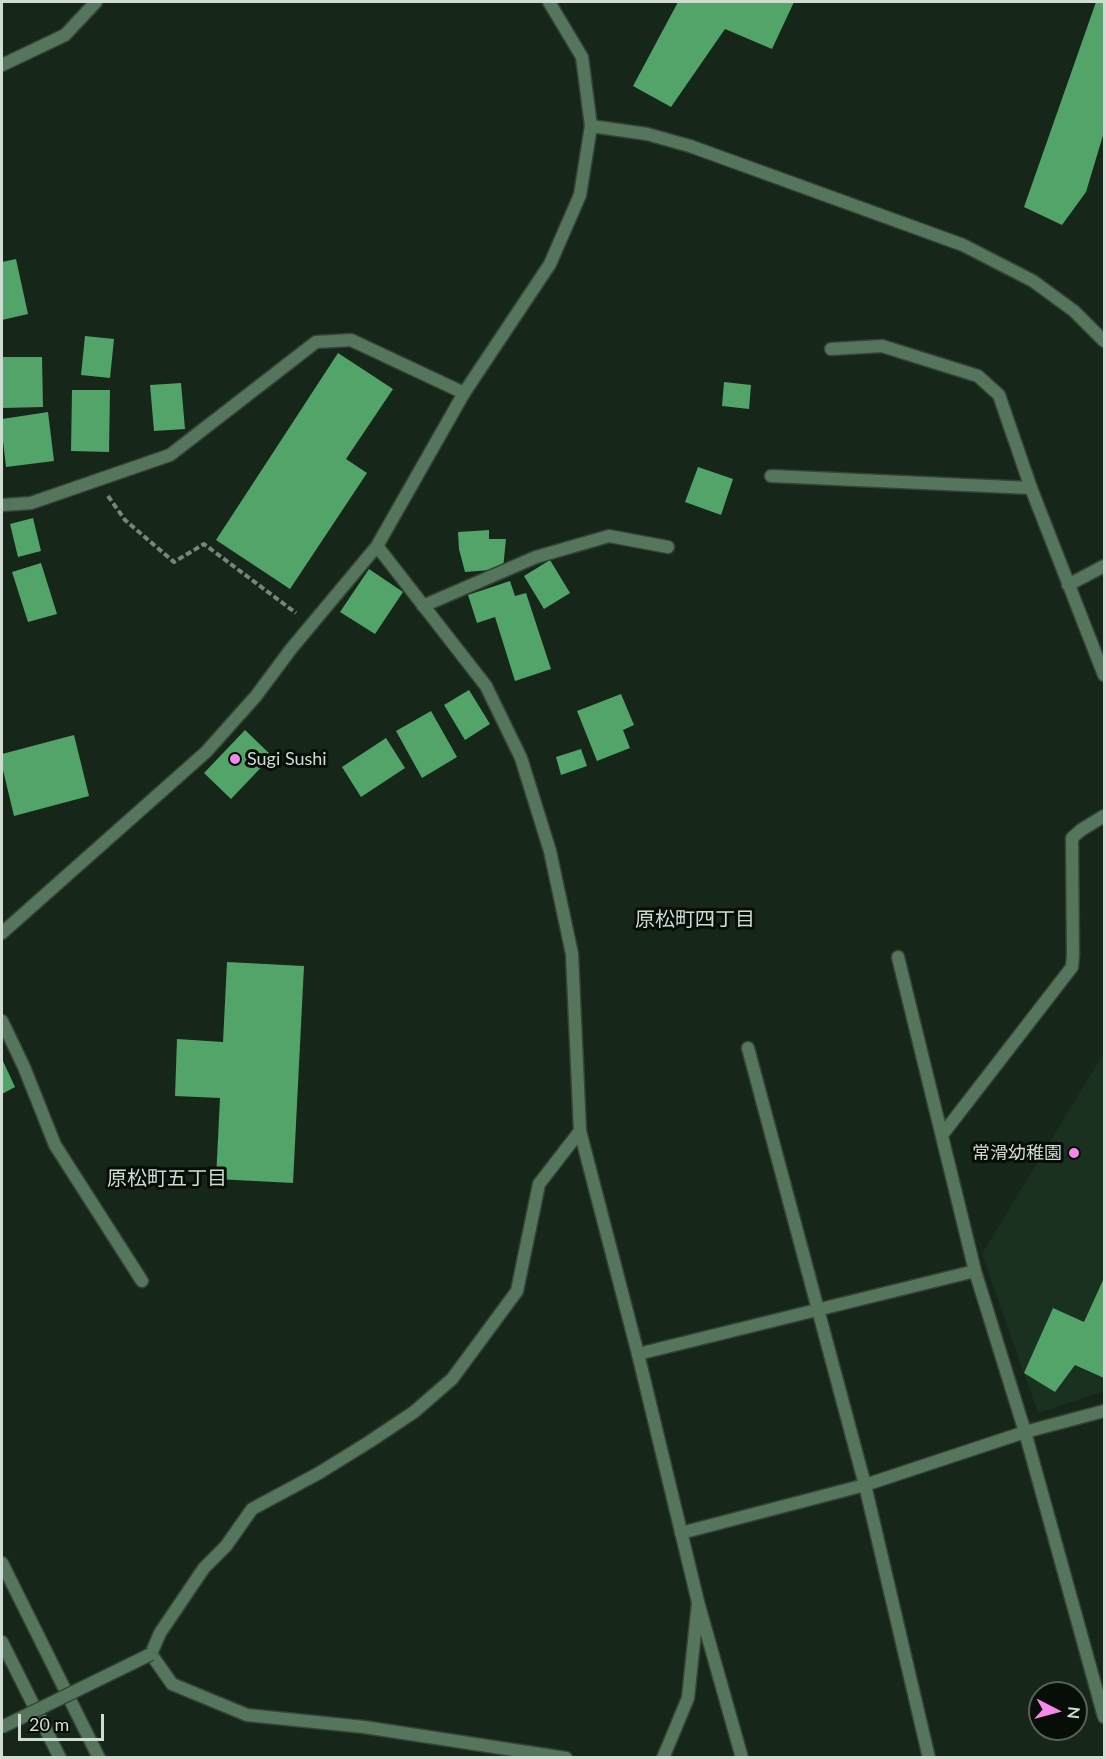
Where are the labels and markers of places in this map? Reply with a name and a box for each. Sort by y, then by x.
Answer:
place label: Sugi Sushi [247,748,327,770]
marker: Sugi Sushi [228,752,242,766]
place label: 常滑幼稚園 [972,1142,1062,1164]
marker: 常滑幼稚園 [1067,1146,1081,1160]

